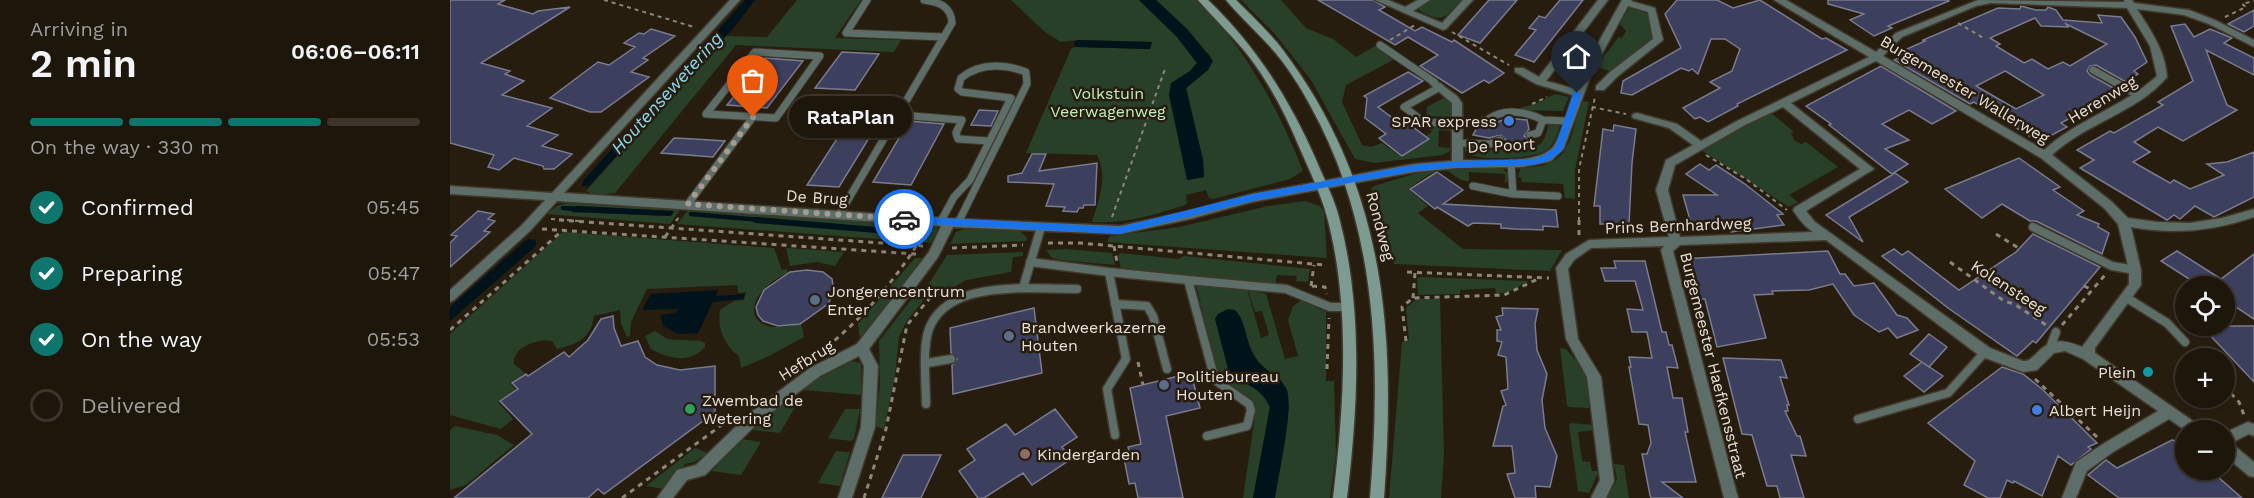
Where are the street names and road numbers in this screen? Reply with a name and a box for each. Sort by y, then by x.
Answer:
street label: Burgemeester Wallerweg [1877,31,2053,148]
street label: Herenweg [2064,71,2141,127]
street label: De Poort [1467,134,1536,157]
street label: De Brug [786,186,849,209]
street label: Rondweg [1362,189,1399,263]
street label: Prins Bernhardweg [1604,213,1752,238]
street label: Burgemeester Haefkensstraat [1676,250,1751,480]
street label: Kolensteeg [1968,256,2050,319]
street label: Hefbrug [775,336,838,385]

